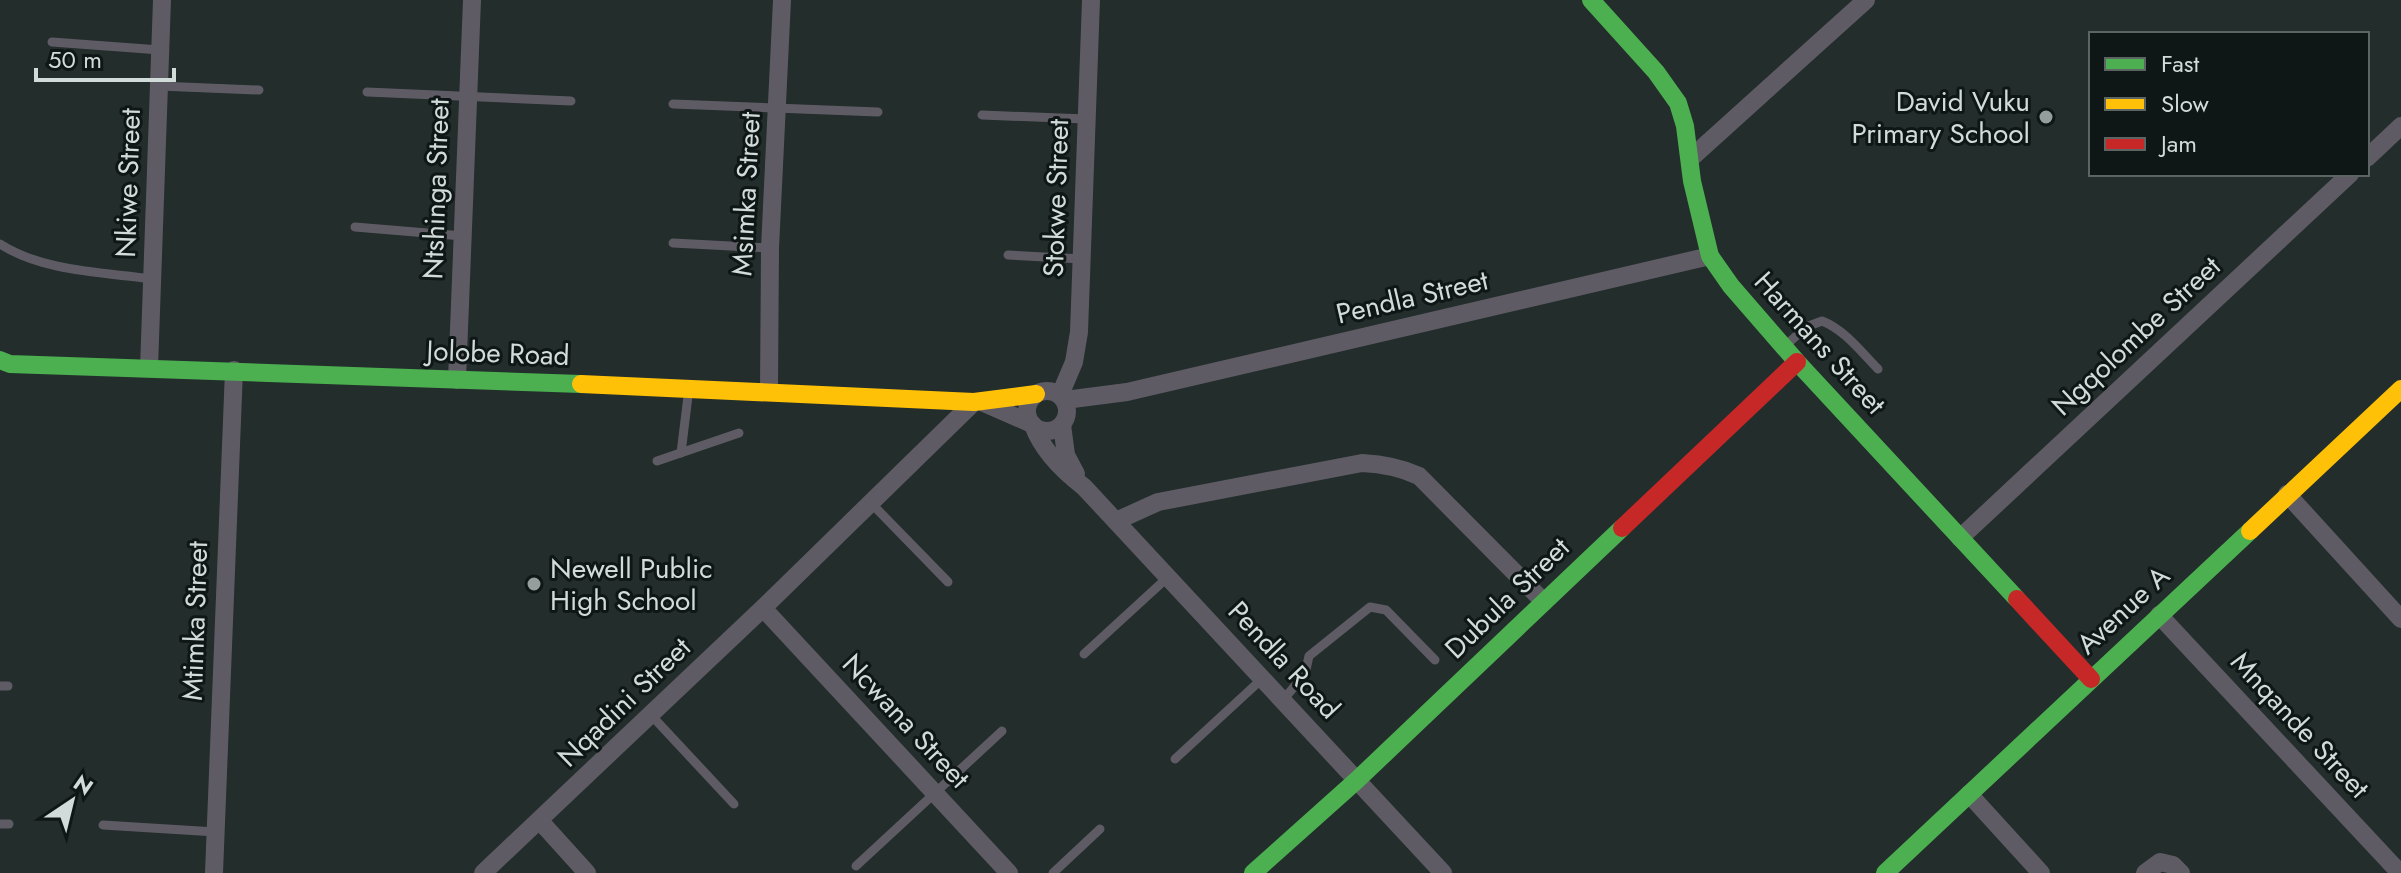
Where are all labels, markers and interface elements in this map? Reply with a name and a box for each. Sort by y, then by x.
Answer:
scale bar [36,32,174,82]
legend [2089,32,2369,176]
text: 50 m [48,42,102,77]
text: Fast [2161,46,2199,81]
place label: David Vuku Primary School [1851,81,2030,154]
text: Slow [2161,86,2209,121]
street label: Ntshinga Street [412,98,460,280]
street label: Nkiwe Street [105,107,151,258]
marker: David Vuku Primary School [2037,108,2055,126]
street label: Msimka Street [721,111,771,277]
street label: Stokwe Street [1033,118,1079,278]
text: Jam [2158,126,2197,161]
street label: Ngqolombe Street [2042,246,2230,425]
street label: Pendla Street [1332,260,1492,334]
street label: Harmans Street [1745,263,1896,424]
street label: Jolobe Road [422,330,570,376]
street label: Dubula Street [1435,528,1579,668]
street label: Mtimka Street [172,540,218,701]
place label: Newell Public High School [550,548,713,621]
street label: Avenue A [2067,556,2179,664]
marker: Newell Public High School [525,575,543,593]
street label: Pendla Road [1218,592,1350,728]
street label: Nqadini Street [548,627,700,776]
street label: Mnqande Street [2221,643,2379,808]
street label: Ncwana Street [833,644,979,798]
north arrow [32,761,112,841]
text: N [67,767,100,803]

